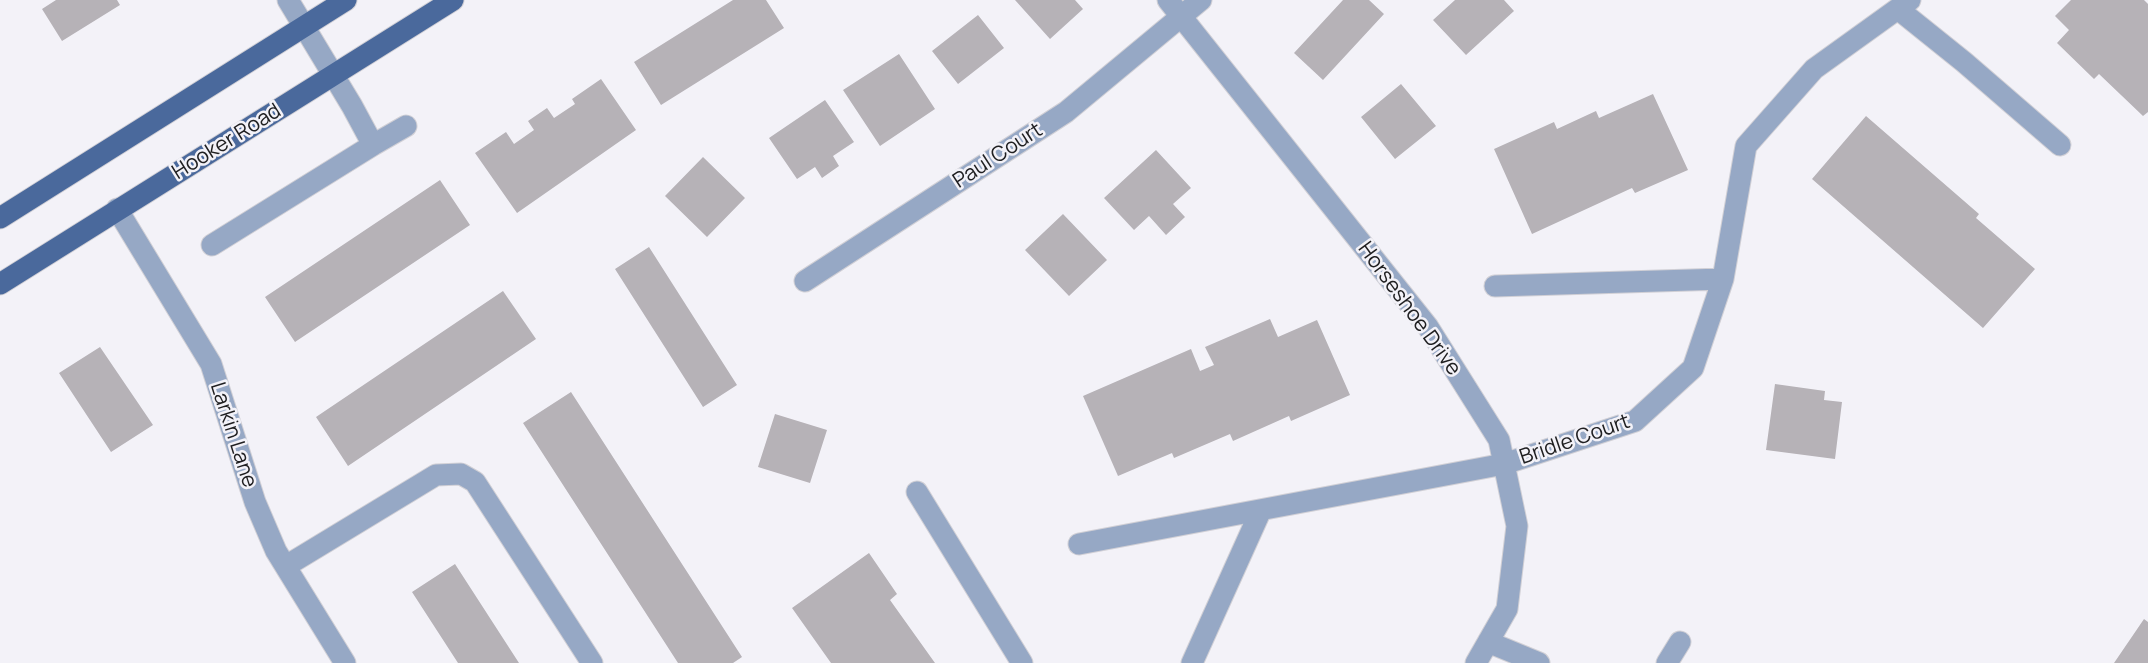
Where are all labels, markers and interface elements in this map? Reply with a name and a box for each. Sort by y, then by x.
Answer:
street label: Hooker Road [168,99,286,185]
street label: Paul Court [949,118,1047,194]
street label: Horseshoe Drive [1352,237,1466,381]
street label: Larkin Lane [204,379,262,491]
street label: Bridle Court [1516,409,1634,471]

